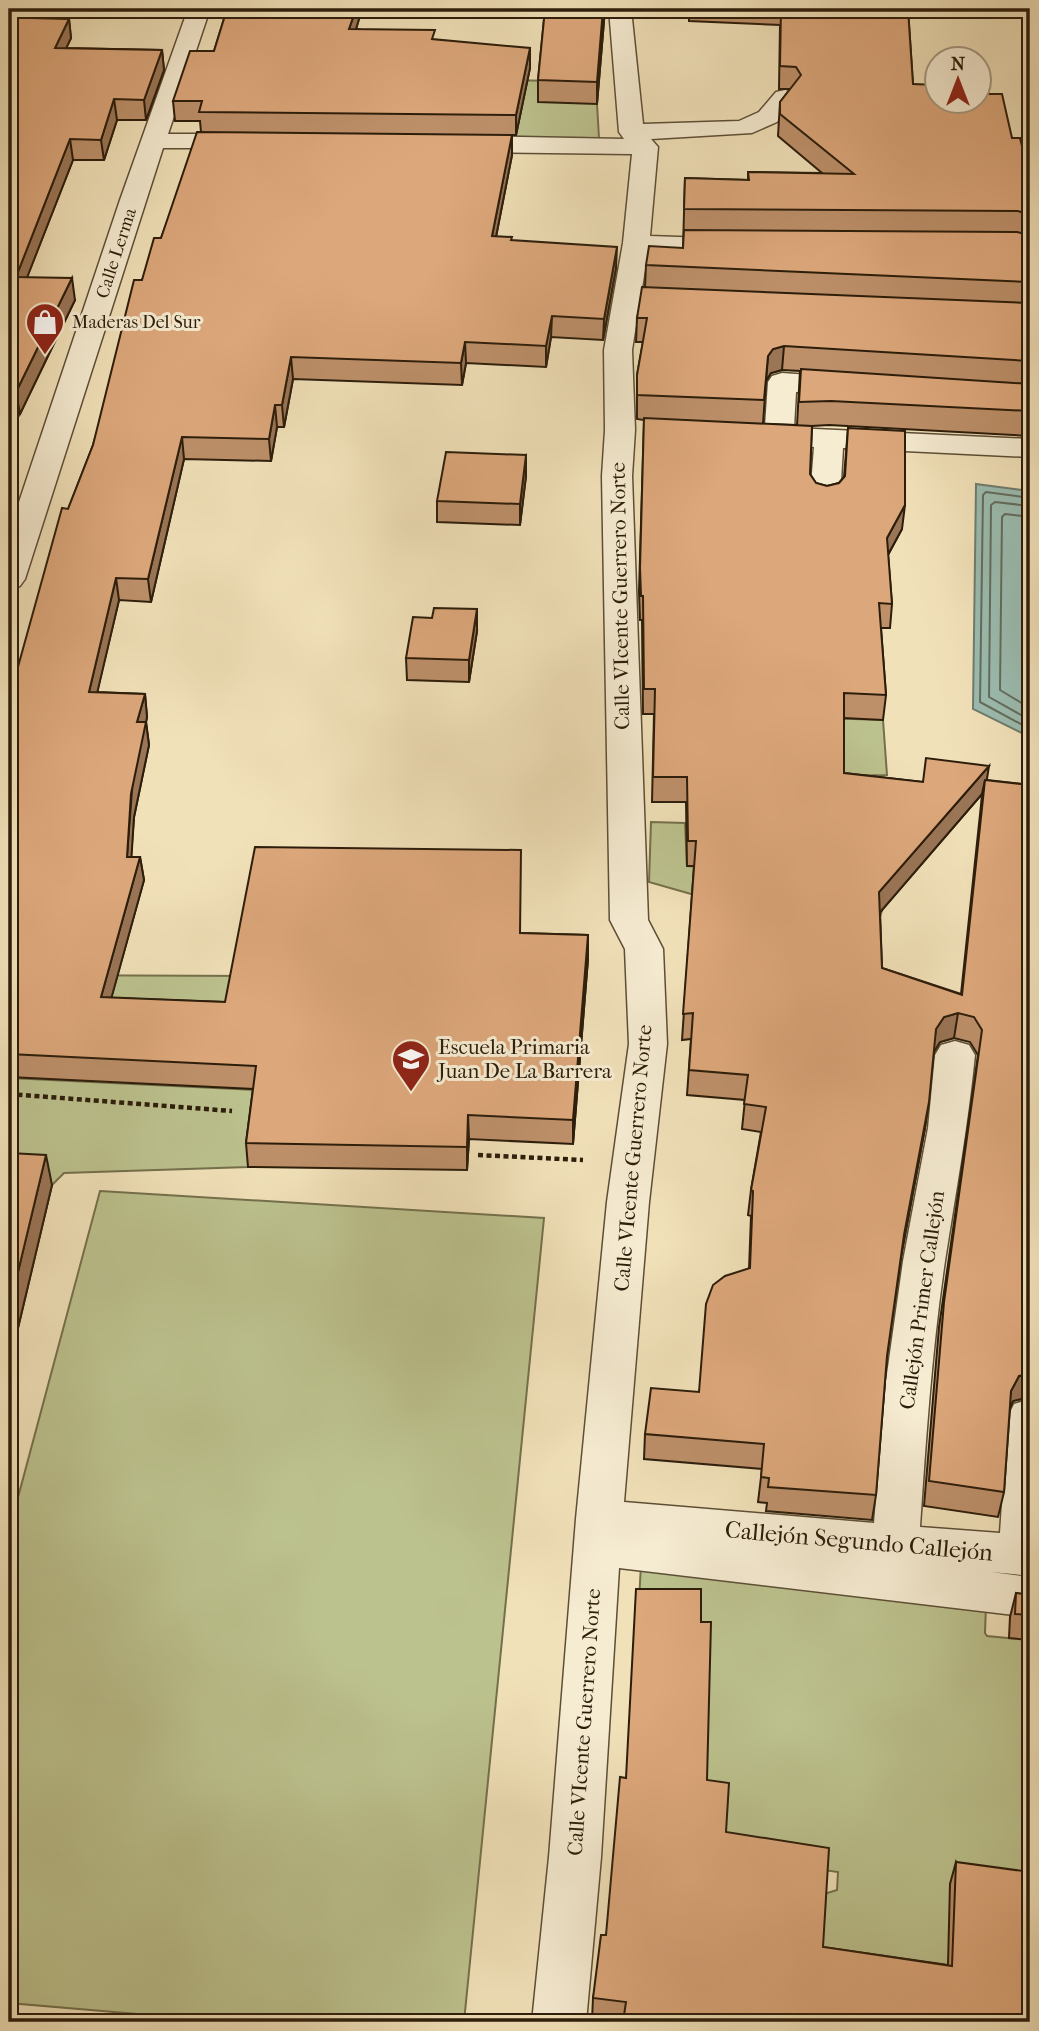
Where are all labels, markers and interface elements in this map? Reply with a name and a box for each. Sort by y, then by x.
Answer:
north arrow [923,46,993,116]
text: N [951,53,966,75]
street label: Calle Lerma [92,205,141,301]
shop icon: Maderas Del Sur [24,301,66,356]
place label: Maderas Del Sur [72,312,201,333]
street label: Calle VIcente Guerrero Norte [606,462,634,730]
street label: Calle VIcente Guerrero Norte [609,1023,657,1293]
place label: Escuela Primaria Juan De La Barrera [436,1035,612,1083]
school or university icon: Escuela Primaria Juan De La Barrera [390,1038,432,1093]
street label: Callejón Primer Callejón [895,1189,949,1411]
street label: Callejón Segundo Callejón [724,1515,994,1567]
street label: Calle VIcente Guerrero Norte [563,1587,605,1857]

